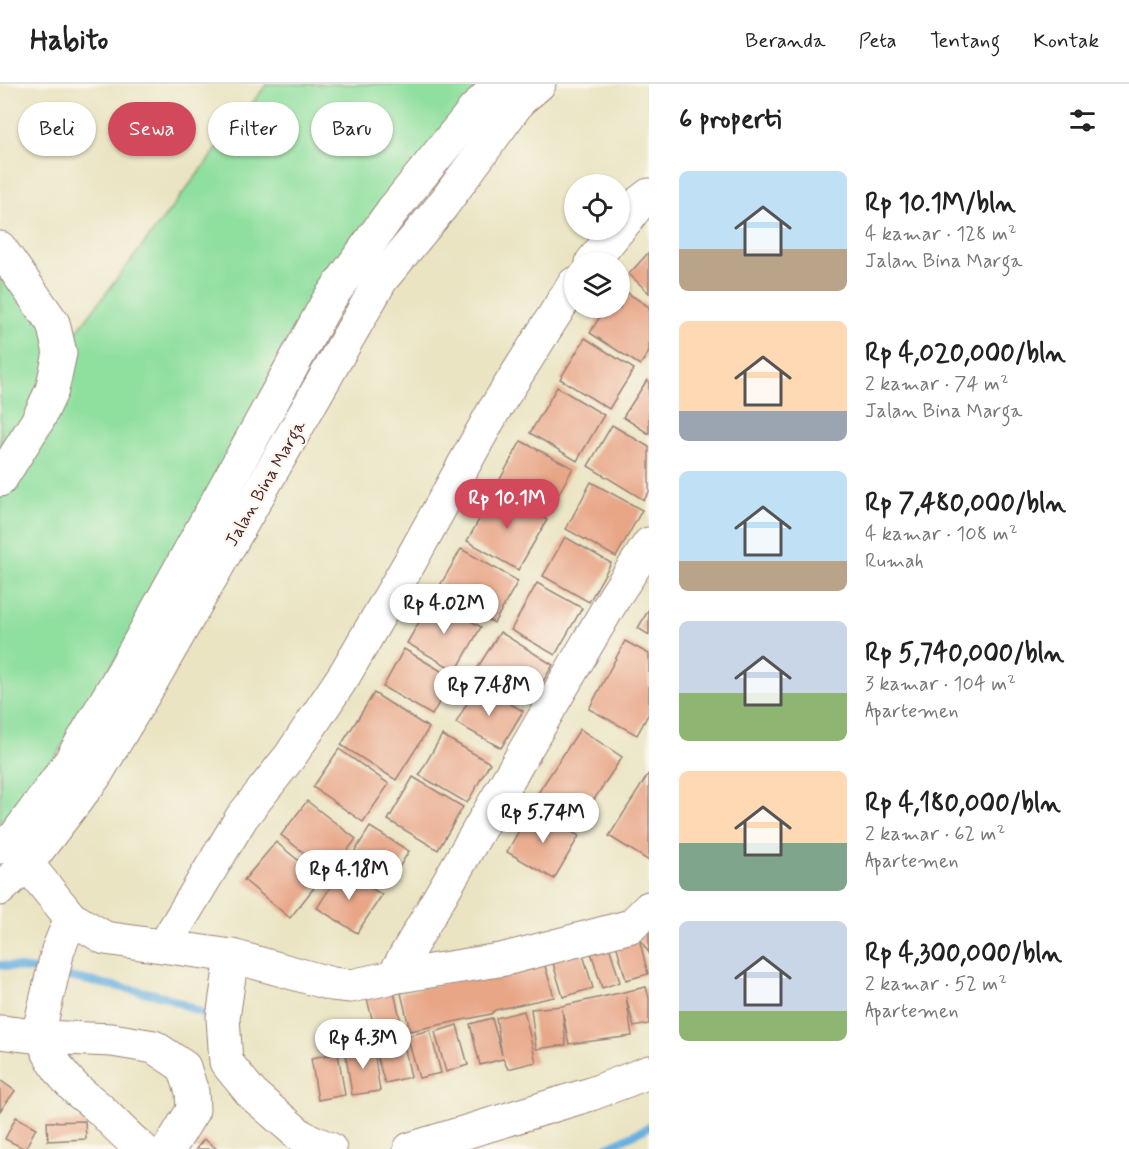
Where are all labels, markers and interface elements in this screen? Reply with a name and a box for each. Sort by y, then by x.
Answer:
text: Habito [30,23,108,60]
text: Beranda [745,27,826,55]
text: Peta [859,27,897,55]
text: Tentang [930,27,1000,55]
text: Kontak [1033,27,1099,55]
chip: Beli [18,102,96,156]
chip: Sewa [108,102,196,156]
chip: Filter [208,102,299,156]
chip: Baru [311,102,393,156]
text: 6 properti [679,103,781,137]
icon: filters [1066,104,1099,137]
map controls [564,174,630,318]
button: locate [564,174,630,240]
text: Rp 10.1M/bln [865,187,1016,221]
icon: home [727,195,799,267]
text: 4 kamar · 128 m² [865,221,1017,248]
text: Jalan Bina Marga [865,248,1023,275]
button: layers [564,252,630,318]
text: Rp 4,020,000/bln [865,337,1066,371]
icon: home [727,345,799,417]
text: 2 kamar · 74 m² [865,371,1009,398]
text: Jalan Bina Marga [865,398,1023,425]
street label: Jalan Bina Marga [220,416,314,552]
pin: Rp 10.1M [445,479,569,530]
text: Rp 10.1M [469,485,545,512]
text: Rp 7,480,000/bln [865,487,1066,521]
icon: home [727,495,799,567]
text: 4 kamar · 108 m² [865,521,1018,548]
text: Rumah [865,548,924,575]
pin: Rp 4.02M [382,584,506,635]
text: Rp 4.02M [404,590,484,617]
text: Rp 5,740,000/bln [865,637,1064,671]
icon: home [727,645,799,717]
pin: Rp 7.48M [427,666,551,717]
text: 3 kamar · 104 m² [865,671,1016,698]
text: Rp 7.48M [448,672,530,699]
text: Apartemen [865,698,958,725]
text: Rp 4,180,000/bln [865,787,1061,821]
pin: Rp 5.74M [481,793,605,844]
icon: home [727,795,799,867]
text: Rp 5.74M [501,799,585,826]
text: 2 kamar · 62 m² [865,821,1005,848]
text: Apartemen [865,848,958,875]
pin: Rp 4.18M [287,850,411,901]
text: Rp 4.18M [309,856,389,883]
text: Rp 4,300,000/bln [865,937,1062,971]
icon: home [727,945,799,1017]
text: 2 kamar · 52 m² [865,971,1007,998]
text: Apartemen [865,998,958,1025]
pin: Rp 4.3M [308,1019,418,1070]
text: Rp 4.3M [329,1025,397,1052]

